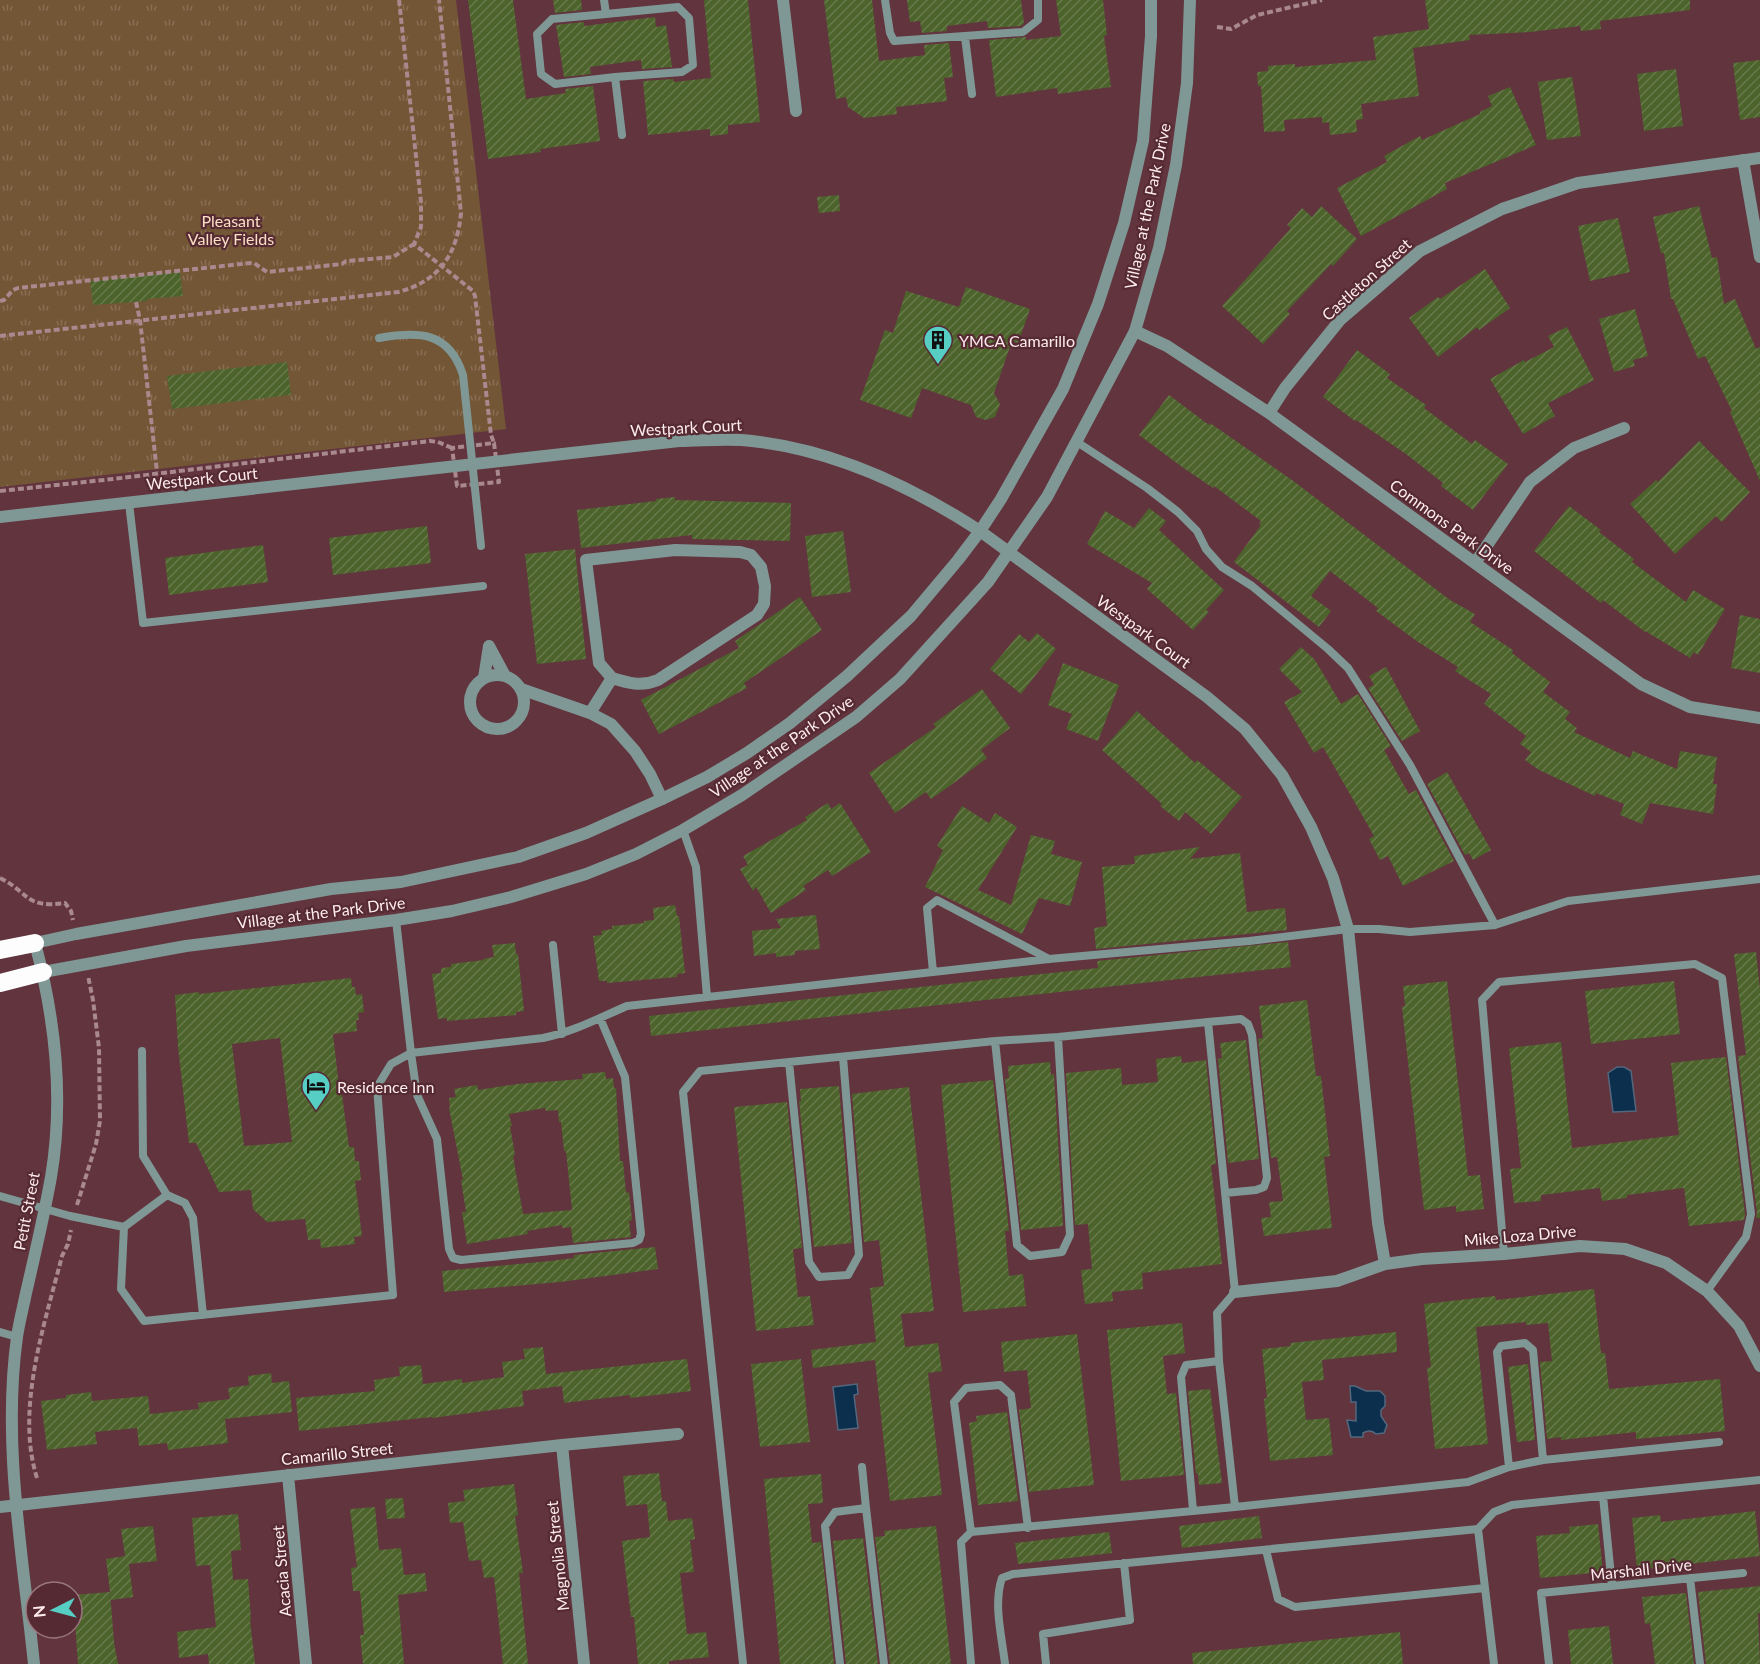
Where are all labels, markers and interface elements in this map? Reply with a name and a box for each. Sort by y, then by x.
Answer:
street label: Village at the Park Drive [1120,121,1174,291]
park label: Pleasant Valley Fields [188,211,274,248]
street label: Castleton Street [1318,234,1415,324]
building icon: YMCA Camarillo [922,324,954,366]
place label: YMCA Camarillo [959,331,1075,350]
street label: Westpark Court [630,415,743,439]
street label: Westpark Court [145,463,259,493]
street label: Commons Park Drive [1386,475,1518,577]
street label: Westpark Court [1093,590,1195,672]
street label: Village at the Park Drive [706,691,856,801]
street label: Village at the Park Drive [236,892,406,932]
hotel icon: Residence Inn [300,1070,332,1112]
place label: Residence Inn [337,1077,434,1096]
street label: Petit Street [9,1170,43,1252]
street label: Mike Loza Drive [1463,1221,1577,1249]
street label: Camarillo Street [280,1438,394,1468]
street label: Magnolia Street [542,1500,572,1612]
street label: Acacia Street [268,1524,294,1618]
street label: Marshall Drive [1589,1554,1693,1584]
north arrow [24,1580,84,1640]
text: N [28,1604,49,1619]

